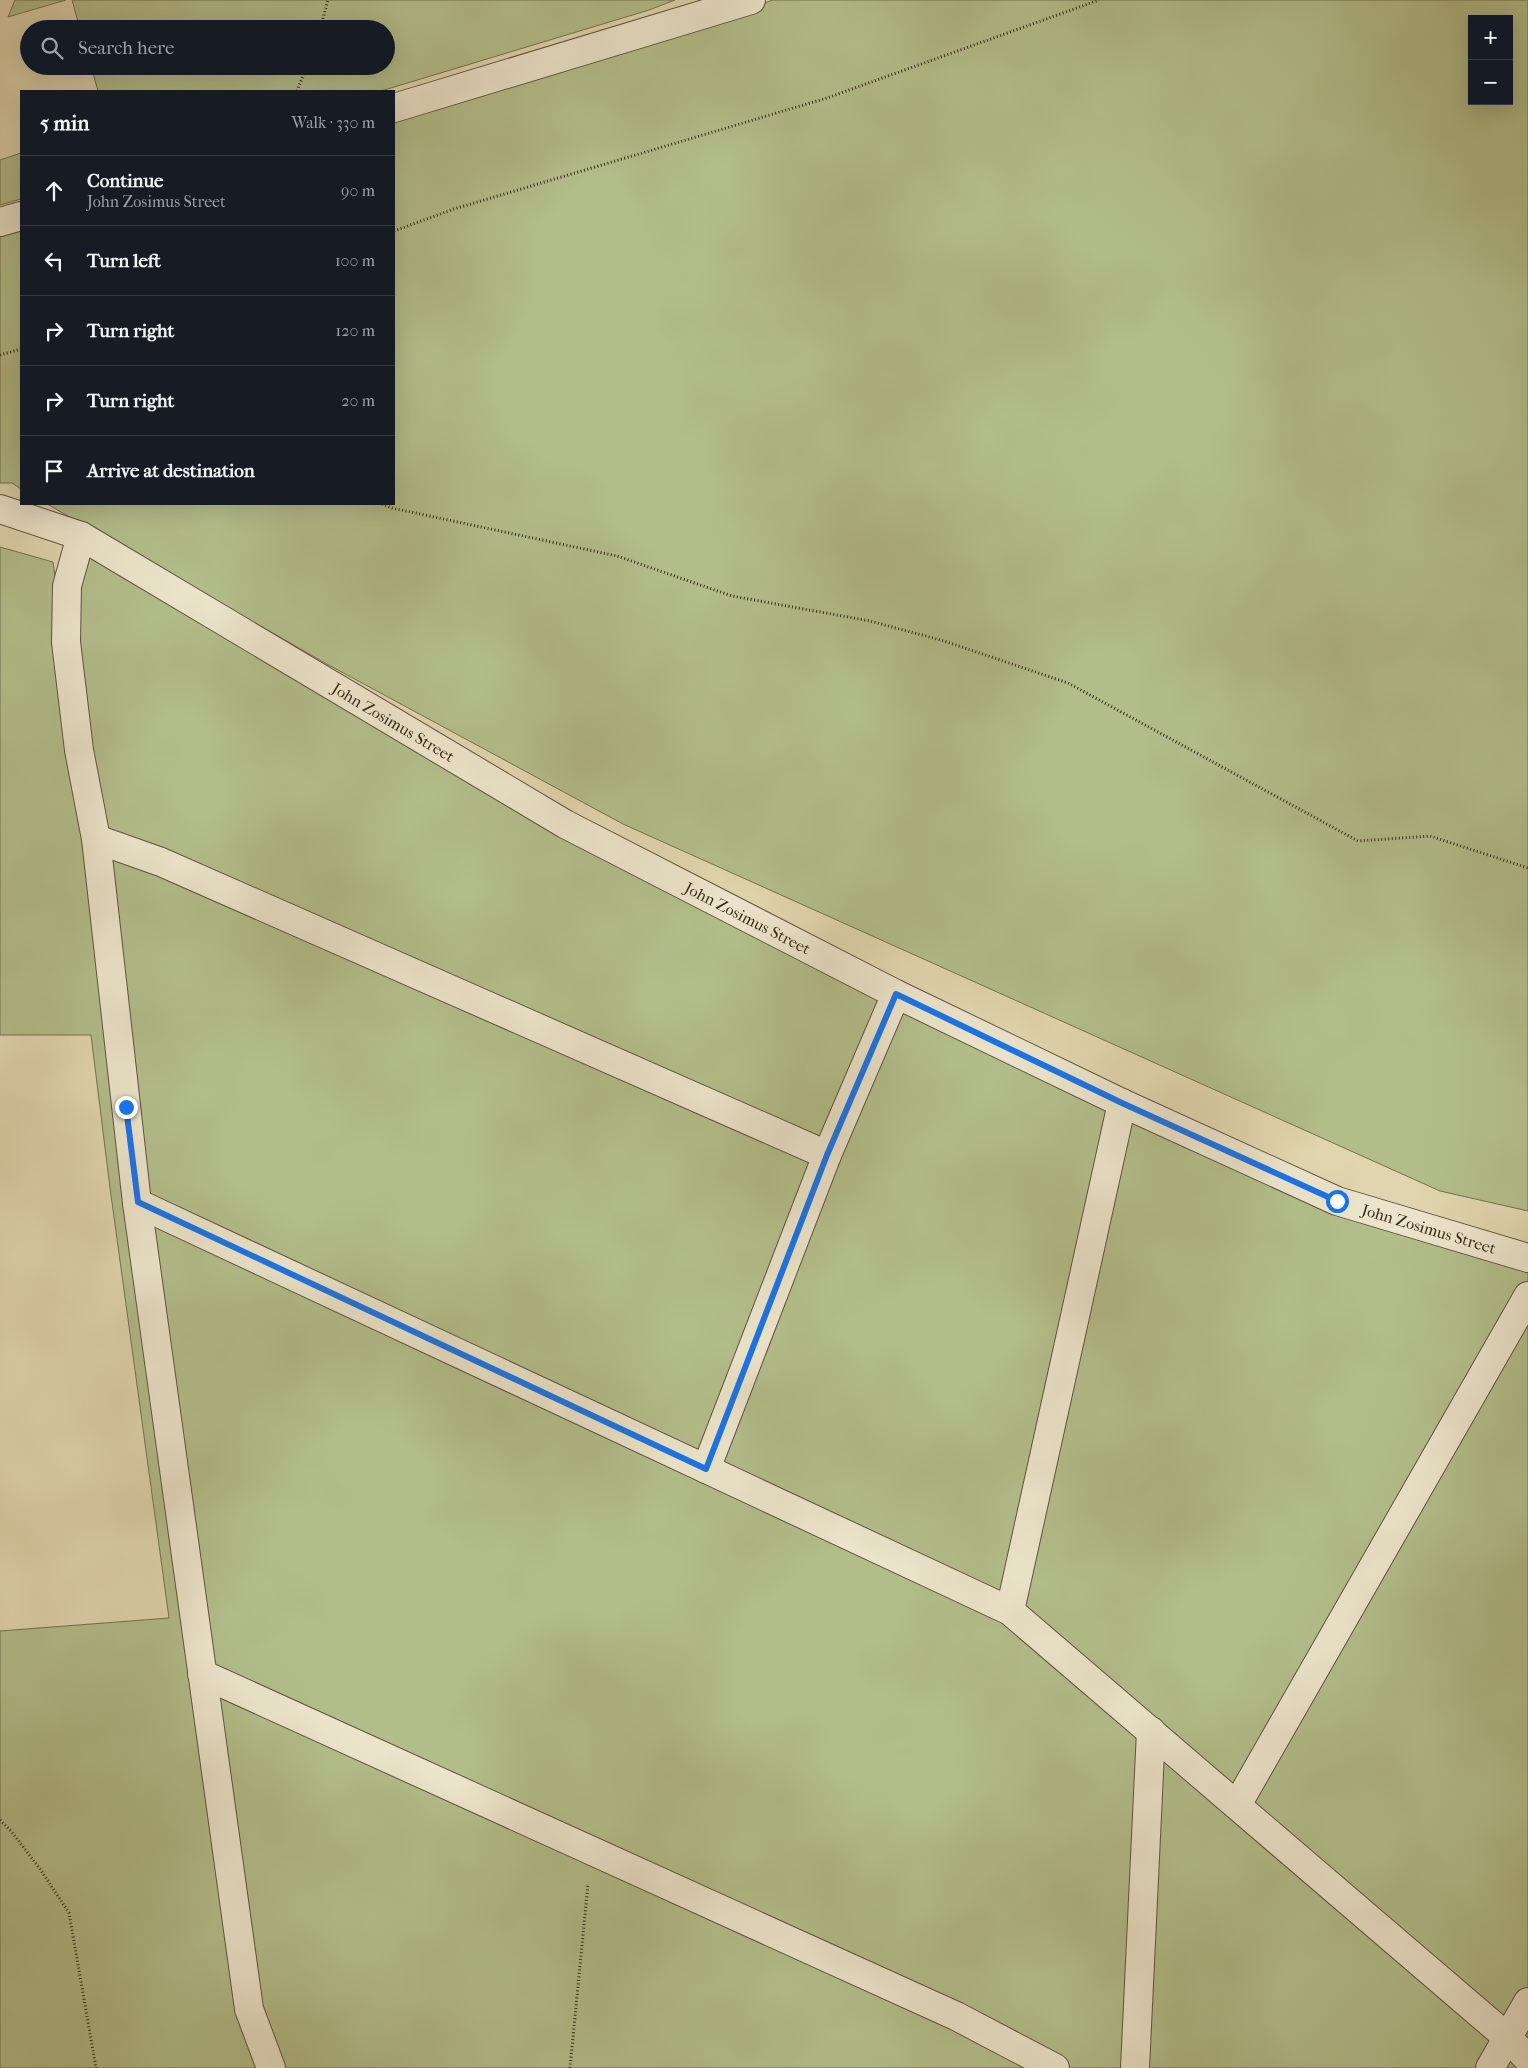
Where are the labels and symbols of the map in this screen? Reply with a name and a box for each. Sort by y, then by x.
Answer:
street label: John Zosimus Street [327,678,458,766]
street label: John Zosimus Street [680,877,814,959]
route end [115,1096,138,1119]
route start [1326,1190,1349,1213]
street label: John Zosimus Street [1358,1199,1498,1258]

